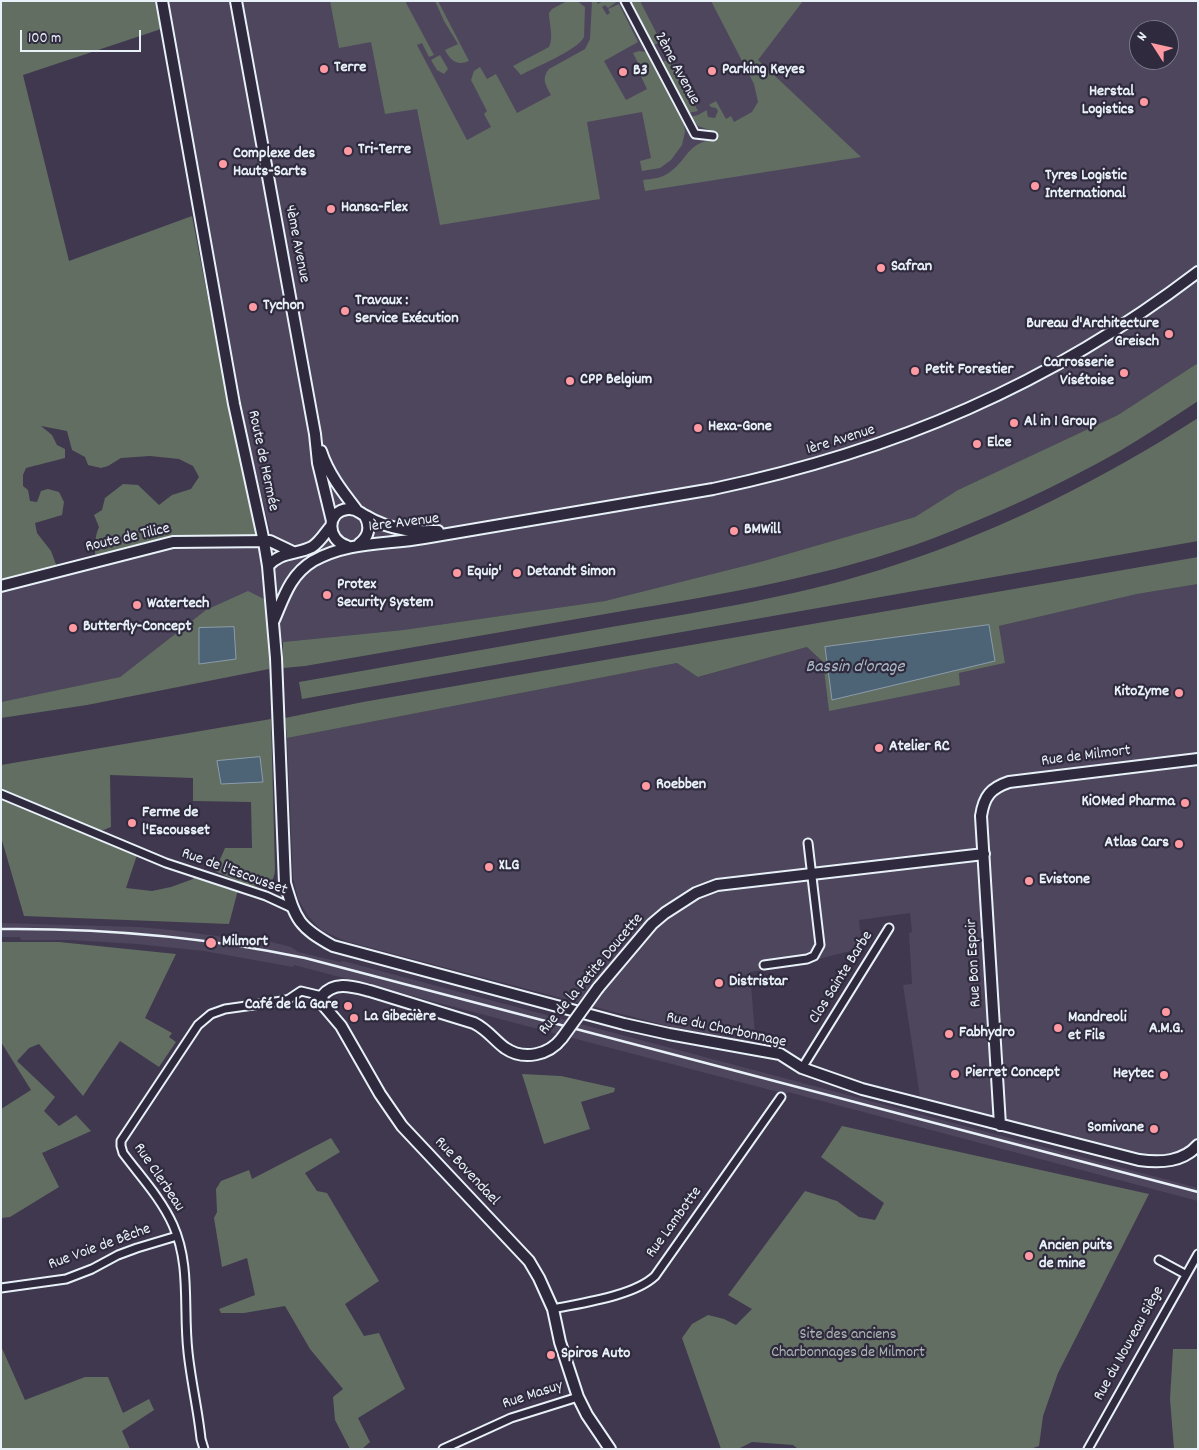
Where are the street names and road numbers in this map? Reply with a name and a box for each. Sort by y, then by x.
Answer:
street label: 2ème Avenue [649,29,703,109]
street label: 4ème Avenue [279,203,313,285]
street label: Route de Hermée [242,409,282,513]
street label: 1ère Avenue [804,421,878,461]
street label: 1ère Avenue [368,510,440,538]
street label: Route de Tilice [84,520,172,558]
street label: Rue de Milmort [1040,742,1132,772]
street label: Rue de l'Escousset [178,845,290,901]
street label: Rue de la Petite Doucette [536,910,648,1040]
street label: Rue Bon Espoir [963,918,987,1008]
street label: Clos Sainte Barbe [806,928,878,1028]
street label: Rue du Charbonnage [664,1009,788,1053]
street label: Rue Bovendael [429,1134,503,1210]
street label: Rue Clerbeau [128,1140,188,1216]
street label: Rue Lambotte [643,1184,707,1262]
street label: Rue Voie de Bêche [46,1221,154,1275]
street label: Rue du Nouveau Siège [1091,1283,1169,1405]
street label: Rue Masuy [500,1377,566,1415]

